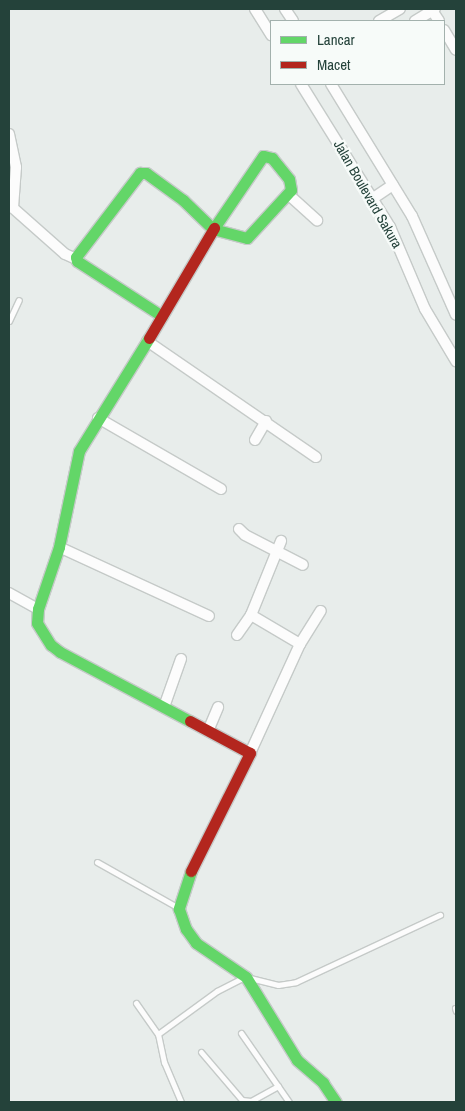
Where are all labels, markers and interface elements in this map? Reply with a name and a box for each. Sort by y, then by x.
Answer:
legend [270,20,445,85]
text: Lancar [317,29,355,50]
text: Macet [317,54,351,75]
street label: Jalan Boulevard Sakura [330,137,406,251]

